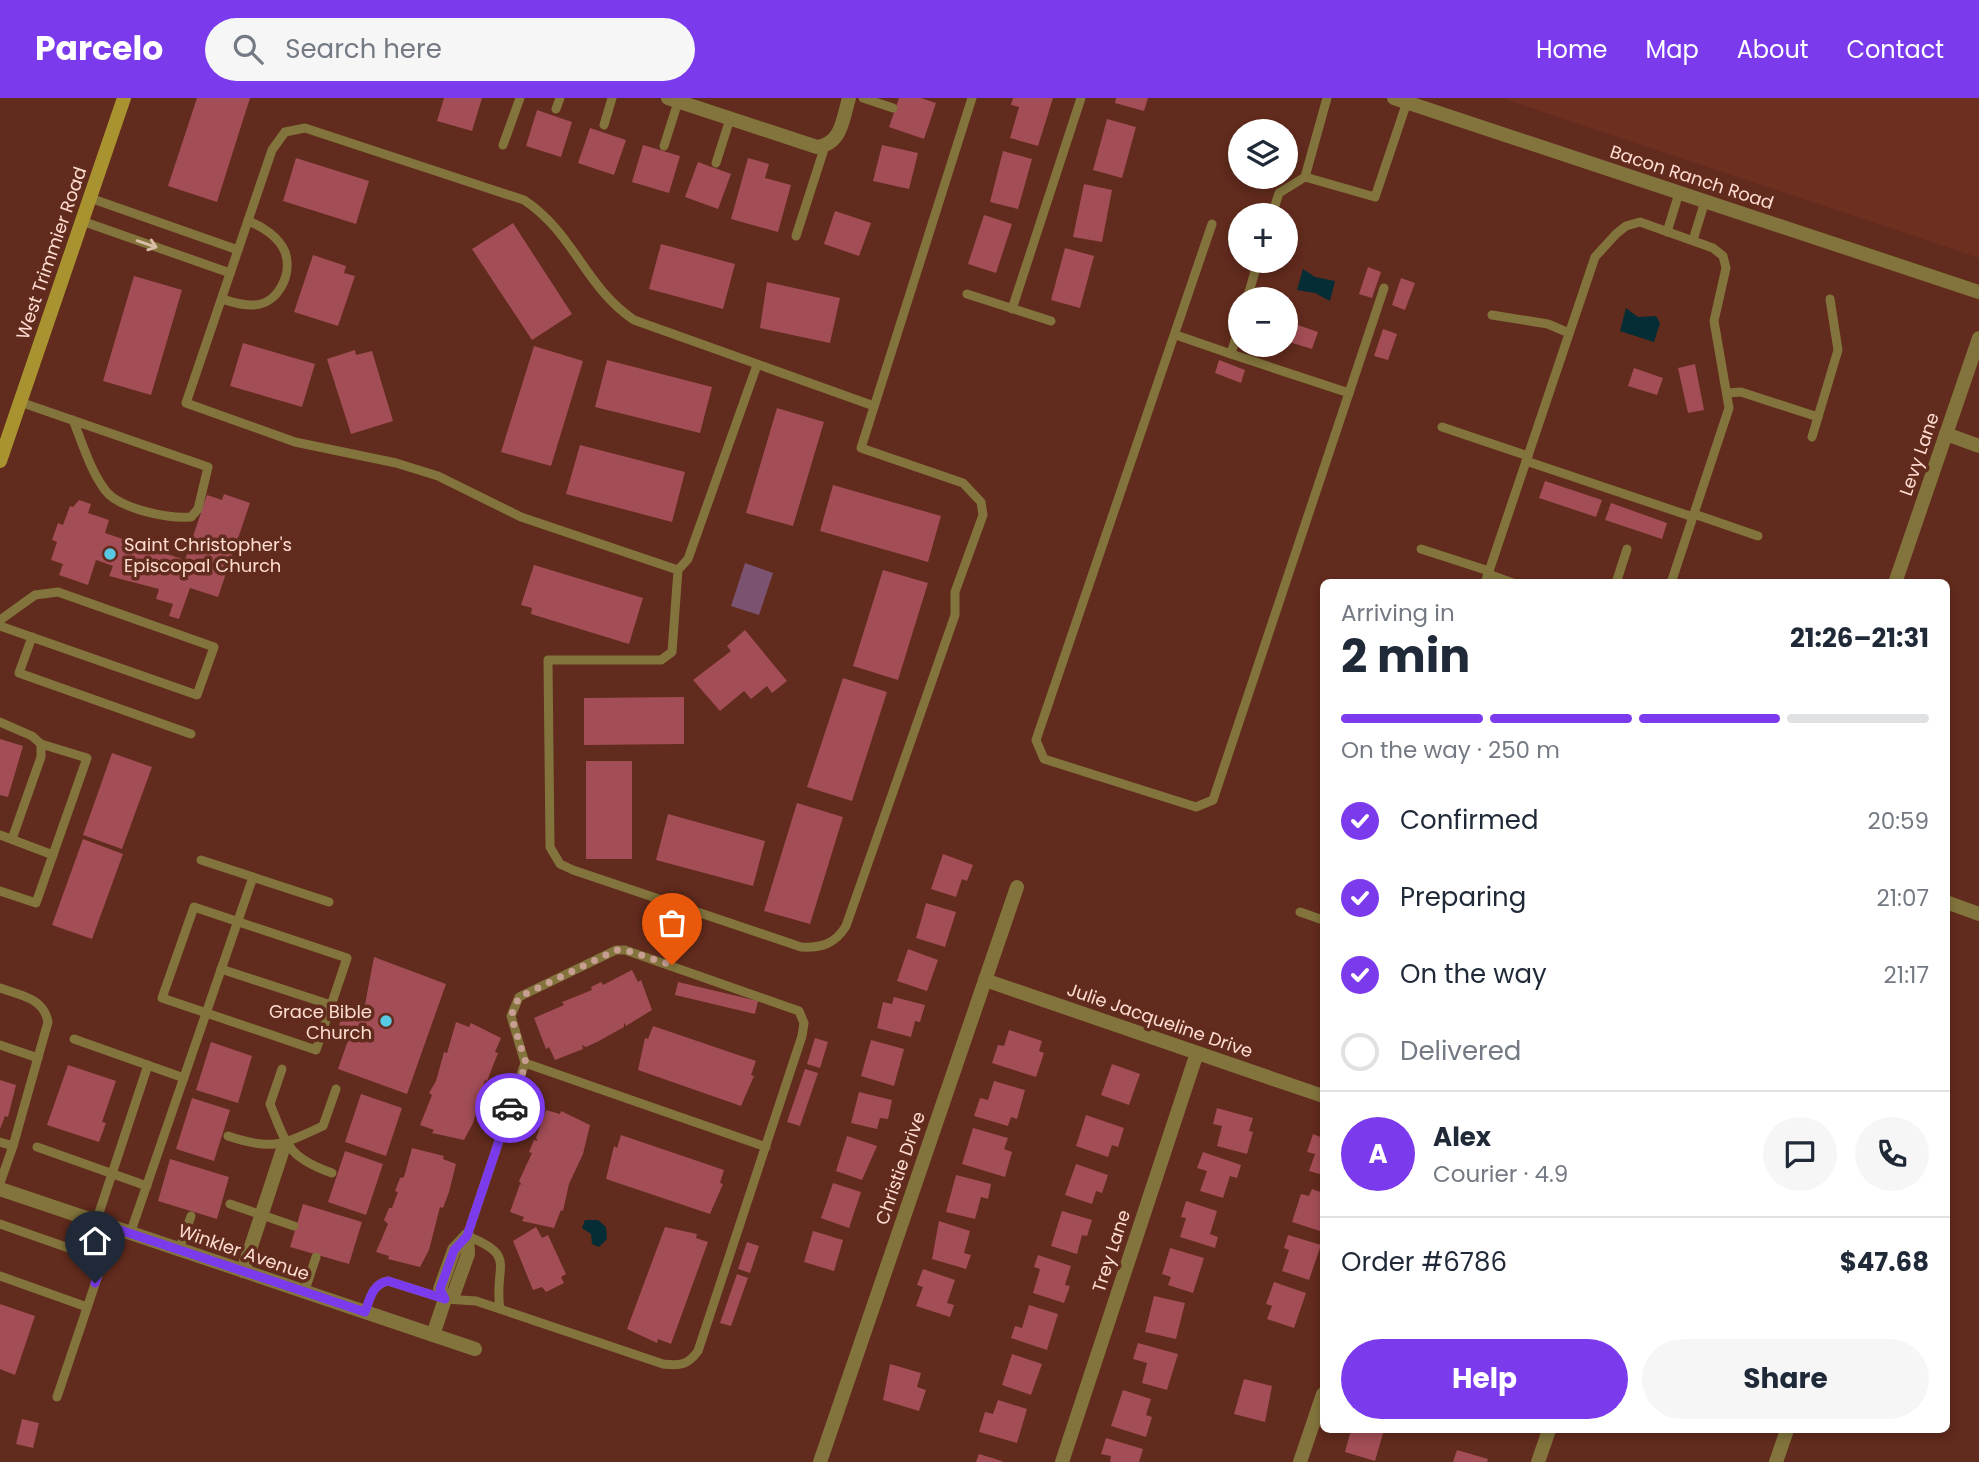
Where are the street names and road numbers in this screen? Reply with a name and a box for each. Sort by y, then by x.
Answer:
street label: Bacon Ranch Road [1607,139,1777,215]
street label: West Trimmier Road [10,163,92,343]
street label: Levy Lane [1893,409,1945,499]
street label: Julie Jacqueline Drive [1064,976,1256,1064]
street label: Christie Drive [869,1108,931,1228]
street label: Trey Lane [1086,1207,1136,1295]
street label: Winkler Avenue [175,1218,313,1286]

